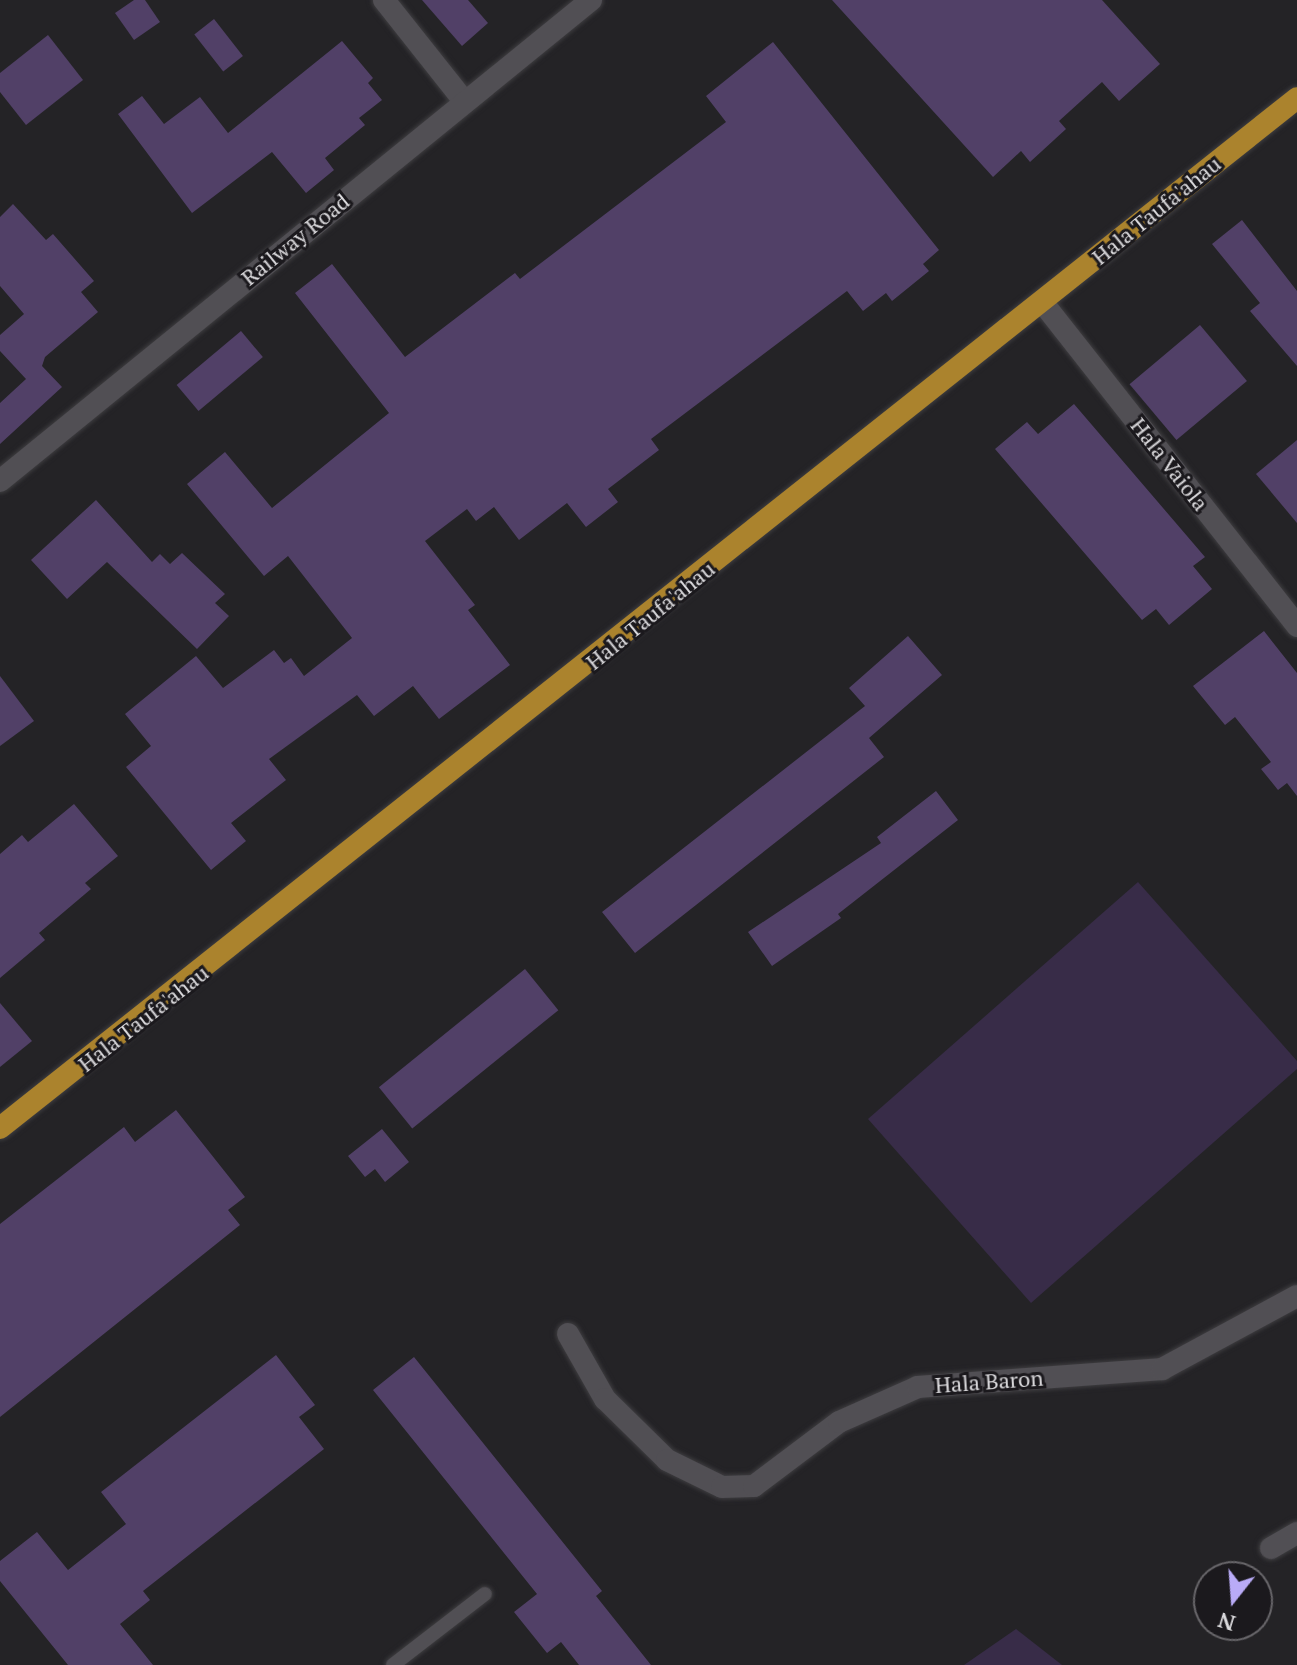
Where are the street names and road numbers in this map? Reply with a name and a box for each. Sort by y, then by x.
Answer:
street label: Hala Taufa'ahau [1086,150,1226,270]
street label: Railway Road [236,188,354,290]
street label: Hala Vaiola [1125,412,1215,516]
street label: Hala Taufa'ahau [580,555,720,675]
street label: Hala Taufa'ahau [73,959,213,1077]
street label: Hala Baron [934,1364,1044,1398]

